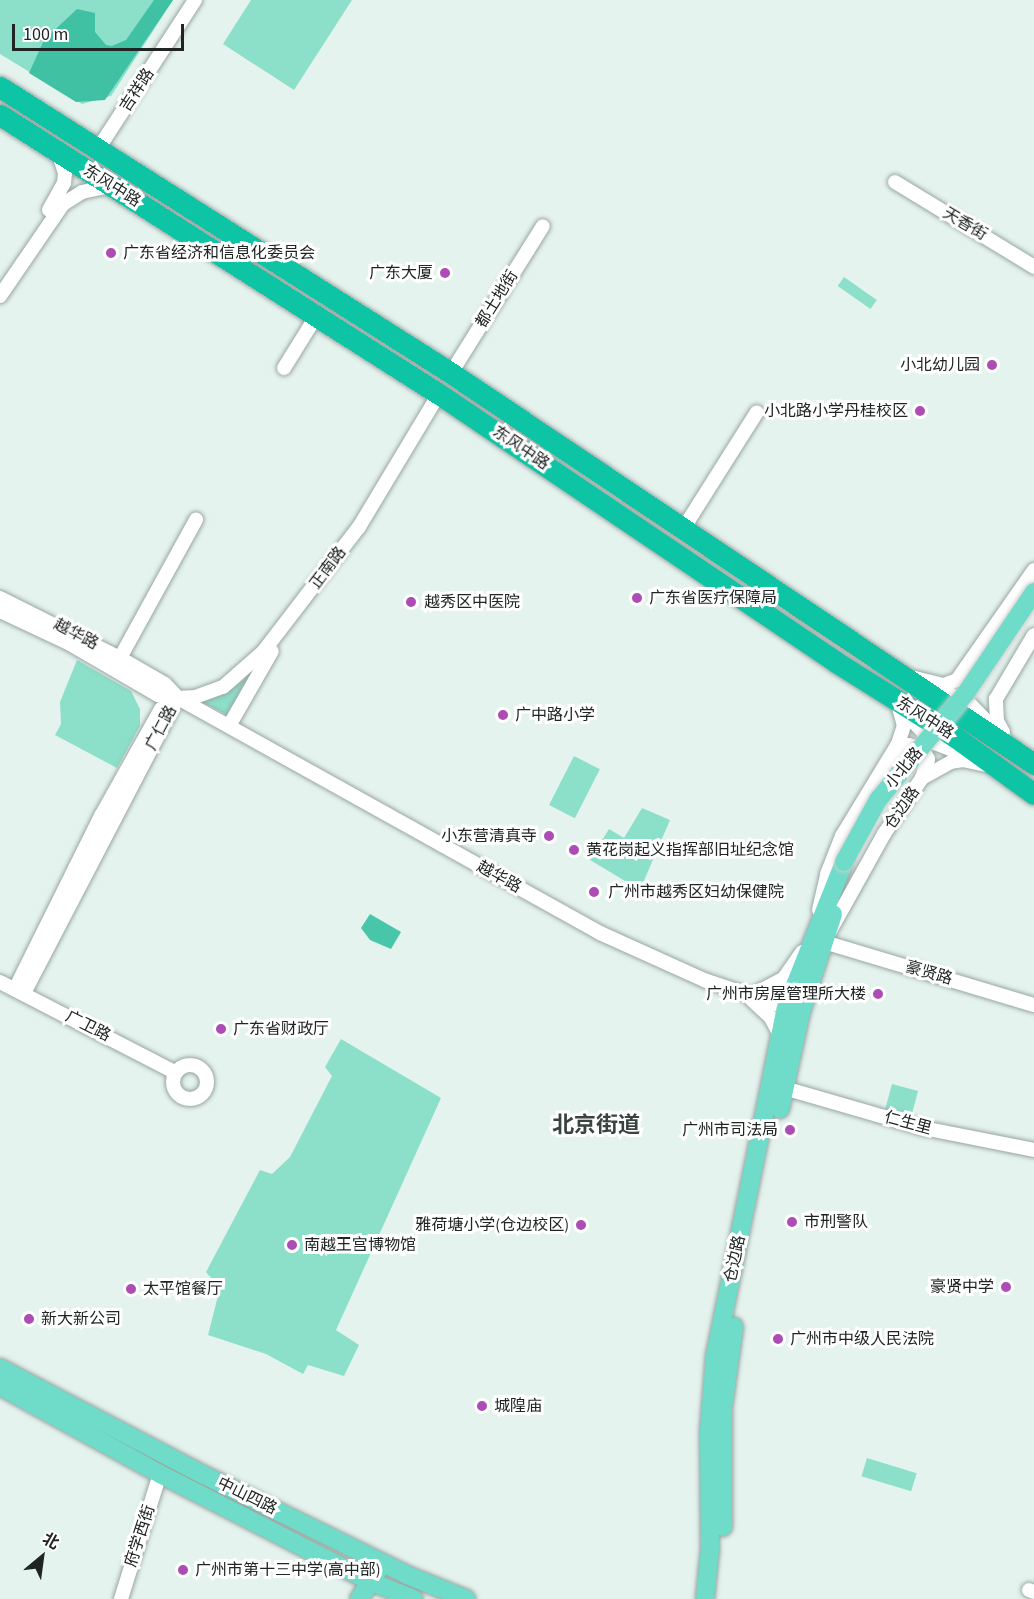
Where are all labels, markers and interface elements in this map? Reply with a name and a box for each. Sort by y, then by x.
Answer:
scale bar [15,12,188,50]
text: 100 m [23,22,68,47]
street label: 吉祥路 [116,65,158,115]
street label: 东风中路 [80,161,144,211]
street label: 天香街 [939,203,991,245]
place label: 广东省经济和信息化委员会 [123,243,315,263]
marker: 广东省经济和信息化委员会 [104,246,118,260]
place label: 广东大厦 [369,263,433,283]
marker: 广东大厦 [438,266,452,280]
street label: 都土地街 [472,267,522,331]
place label: 小北幼儿园 [900,355,980,375]
marker: 小北幼儿园 [985,358,999,372]
place label: 小北路小学丹桂校区 [764,401,908,421]
marker: 小北路小学丹桂校区 [913,404,927,418]
street label: 东风中路 [489,422,553,474]
street label: 正南路 [306,543,350,593]
place label: 广东省医疗保障局 [649,588,777,608]
marker: 广东省医疗保障局 [630,591,644,605]
place label: 越秀区中医院 [424,592,520,612]
marker: 越秀区中医院 [402,593,420,611]
street label: 越华路 [50,614,102,654]
street label: 东风中路 [893,693,957,743]
street label: 广仁路 [141,702,181,754]
place label: 广中路小学 [515,705,595,725]
marker: 广中路小学 [496,708,510,722]
street label: 小北路 [881,743,927,793]
street label: 仓边路 [880,783,924,833]
place label: 小东营清真寺 [441,826,537,846]
marker: 小东营清真寺 [542,829,556,843]
place label: 黄花岗起义指挥部旧址纪念馆 [586,840,794,860]
marker: 黄花岗起义指挥部旧址纪念馆 [567,843,581,857]
street label: 越华路 [473,857,525,897]
place label: 广州市越秀区妇幼保健院 [608,882,784,902]
marker: 广州市越秀区妇幼保健院 [585,883,603,901]
street label: 豪贤路 [903,957,955,989]
place label: 广州市房屋管理所大楼 [706,984,866,1004]
marker: 广州市房屋管理所大楼 [871,987,885,1001]
street label: 广卫路 [62,1007,114,1045]
place label: 广东省财政厅 [233,1019,329,1039]
marker: 广东省财政厅 [214,1022,228,1036]
street label: 仁生里 [882,1108,934,1138]
district label: 北京街道 [552,1113,640,1139]
place label: 广州市司法局 [682,1120,778,1140]
marker: 广州市司法局 [783,1123,797,1137]
place label: 市刑警队 [804,1212,868,1232]
place label: 雅荷塘小学(仓边校区) [415,1215,569,1235]
marker: 市刑警队 [785,1215,799,1229]
marker: 雅荷塘小学(仓边校区) [574,1218,588,1232]
street label: 仓边路 [721,1234,749,1284]
place label: 南越王宫博物馆 [304,1235,416,1255]
marker: 南越王宫博物馆 [285,1238,299,1252]
place label: 豪贤中学 [930,1277,994,1297]
place label: 太平馆餐厅 [143,1279,223,1299]
marker: 豪贤中学 [999,1280,1013,1294]
marker: 太平馆餐厅 [124,1282,138,1296]
place label: 新大新公司 [41,1309,121,1329]
marker: 新大新公司 [22,1312,36,1326]
place label: 广州市中级人民法院 [790,1329,934,1349]
marker: 广州市中级人民法院 [771,1332,785,1346]
place label: 城隍庙 [494,1396,542,1416]
marker: 城隍庙 [475,1399,489,1413]
street label: 中山四路 [214,1473,280,1519]
street label: 府学西街 [121,1503,159,1569]
north arrow [12,1527,72,1587]
text: 北 [38,1528,63,1555]
place label: 广州市第十三中学(高中部) [195,1560,381,1580]
marker: 广州市第十三中学(高中部) [176,1563,190,1577]

